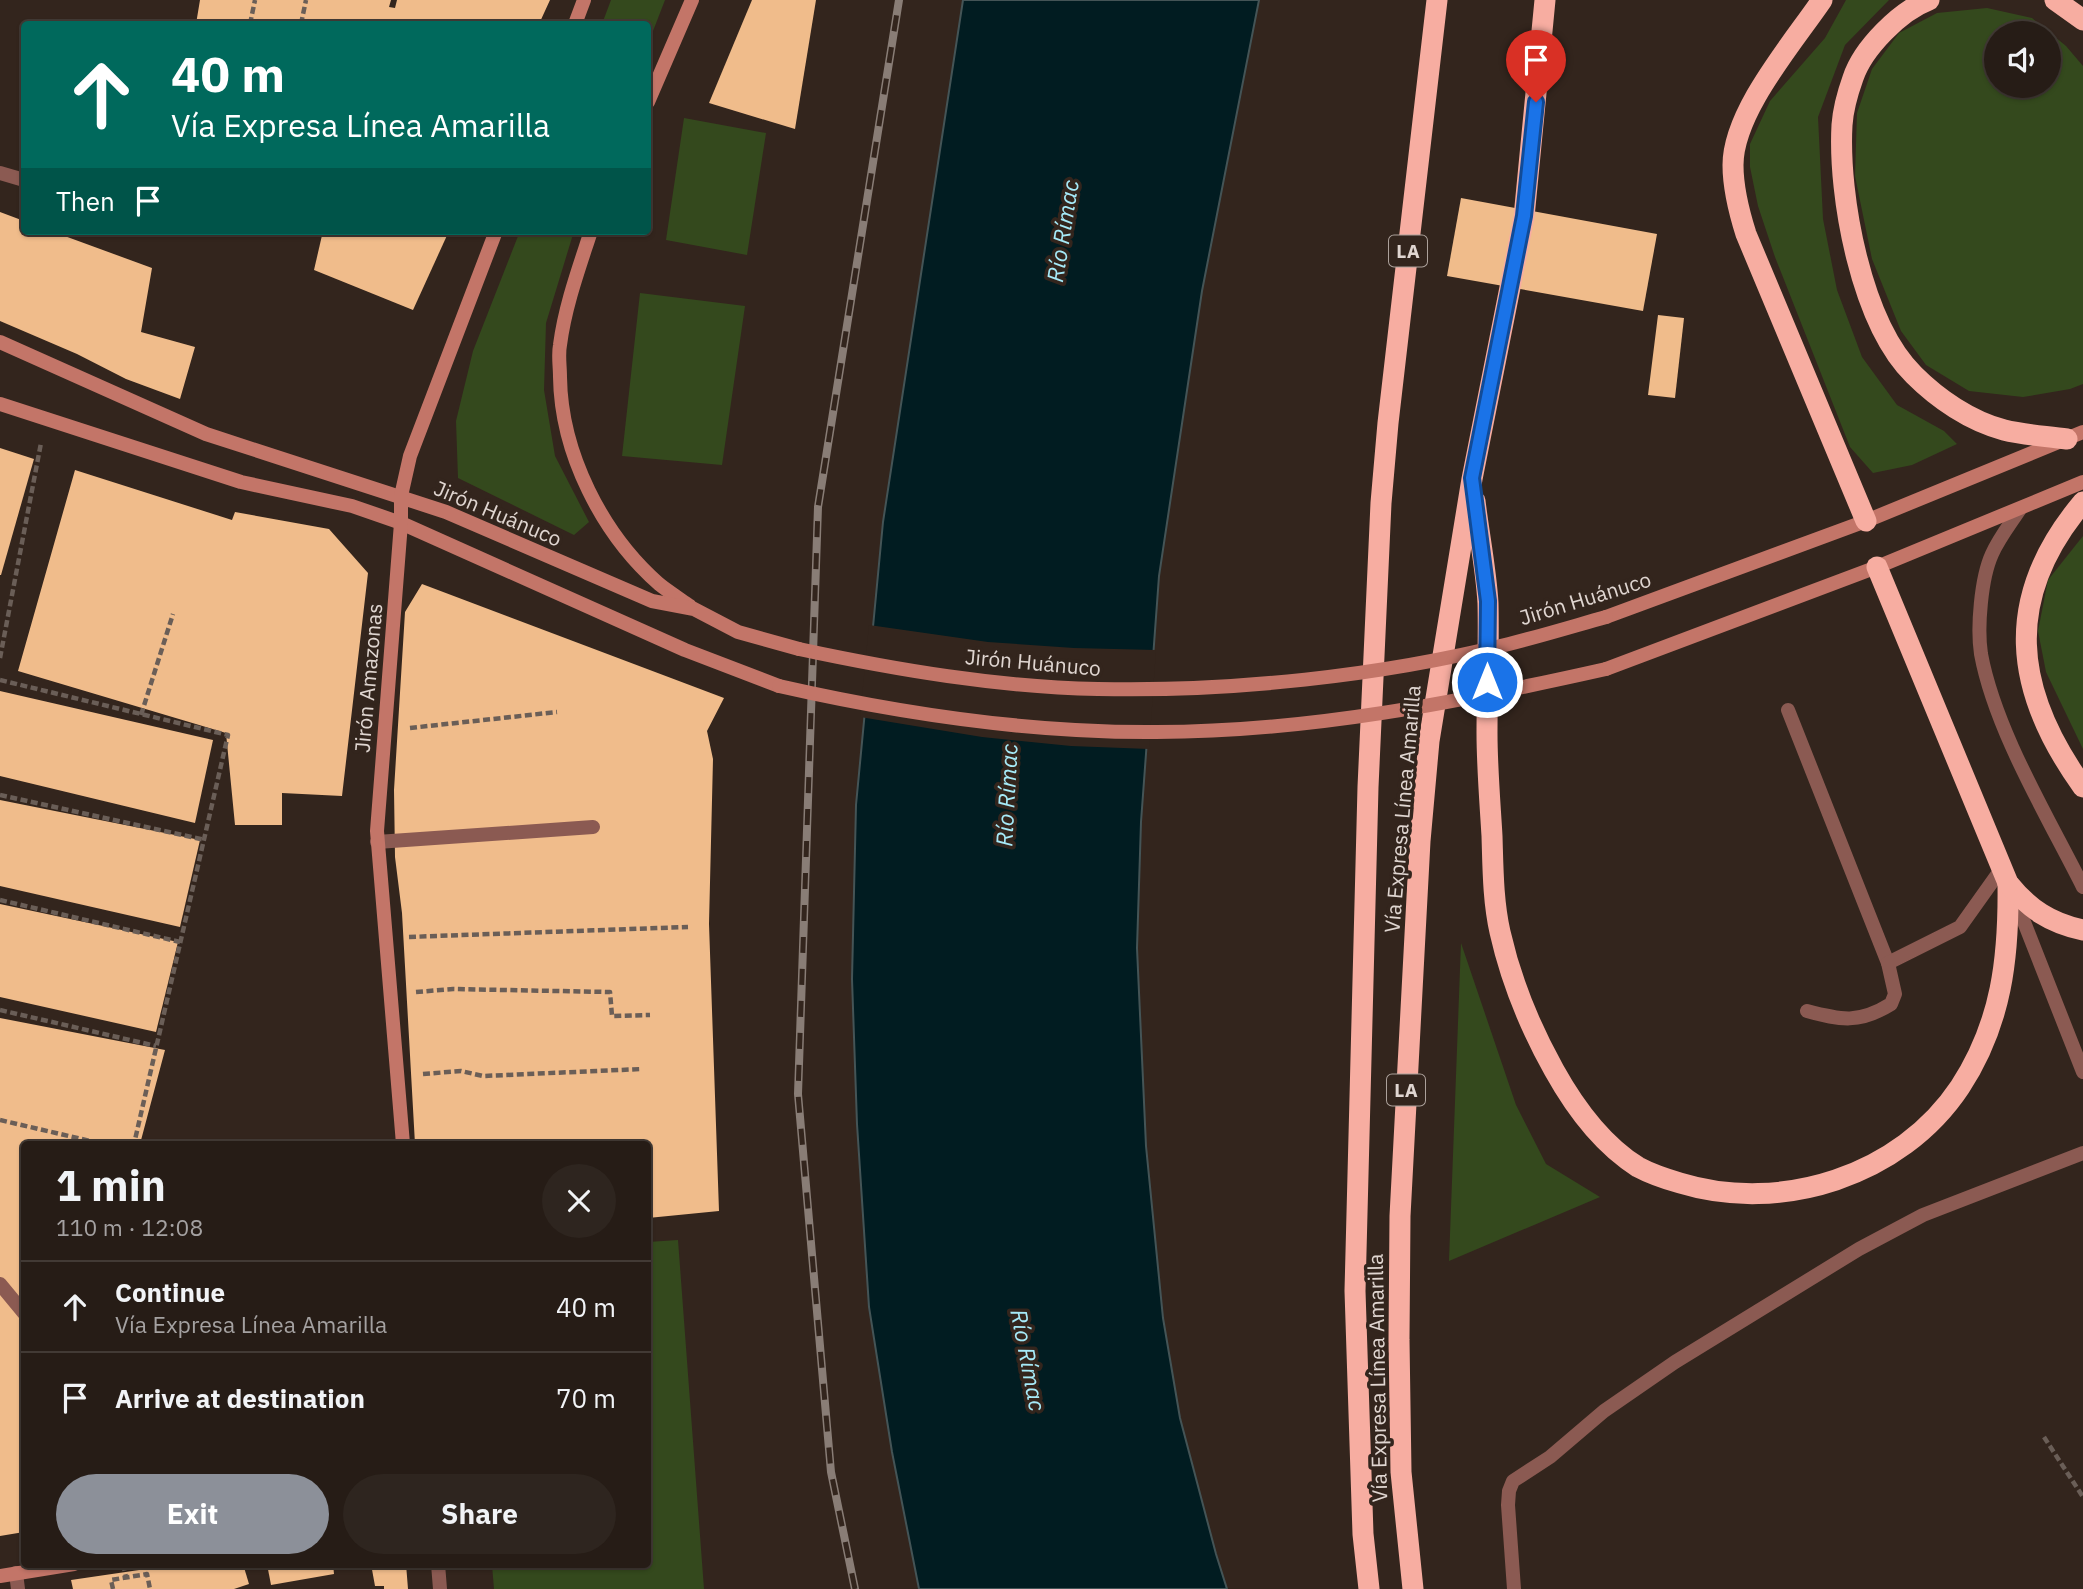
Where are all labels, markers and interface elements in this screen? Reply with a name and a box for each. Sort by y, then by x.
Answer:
map controls [1984,21,2061,98]
button: sound [1984,21,2061,98]
pin [1506,30,1566,102]
icon: arrive [1517,41,1555,79]
text: 40 m [171,42,285,105]
icon: ahead [56,49,147,140]
text: Vía Expresa Línea Amarilla [171,104,550,146]
water label: Río Rímac [1039,178,1085,284]
icon: arrive [129,182,167,220]
text: Then [56,184,115,218]
road number: LA [1389,235,1427,266]
street label: Jirón Huánuco [430,473,566,553]
street label: Jirón Huánuco [1516,565,1654,631]
street label: Jirón Amazonas [348,602,388,754]
street label: Jirón Huánuco [964,642,1102,682]
position arrow [1450,645,1524,719]
street label: Vía Expresa Línea Amarilla [1377,684,1427,934]
water label: Río Rímac [988,743,1024,847]
road number: LA [1387,1074,1425,1106]
text: 1 min [56,1158,166,1213]
button: close [542,1164,616,1238]
text: 110 m · 12:08 [56,1212,203,1242]
street label: Vía Expresa Línea Amarilla [1361,1253,1393,1503]
text: Continue [115,1275,225,1309]
icon: ahead [56,1288,94,1326]
text: 40 m [556,1290,616,1324]
water label: Río Rímac [1004,1307,1054,1413]
text: Vía Expresa Línea Amarilla [115,1309,387,1339]
icon: arrive [56,1379,94,1417]
text: Arrive at destination [115,1381,365,1415]
text: 70 m [556,1381,616,1415]
button: Exit [56,1474,329,1554]
button: Share [343,1474,616,1554]

